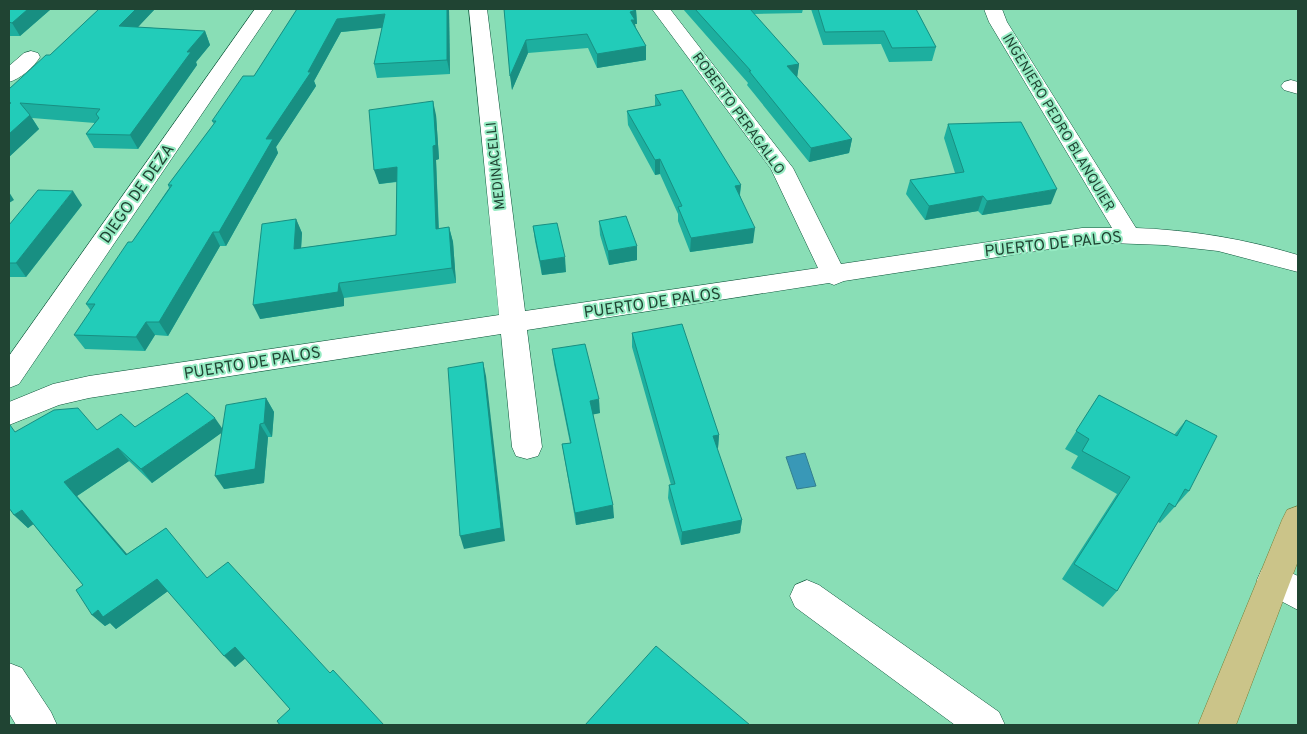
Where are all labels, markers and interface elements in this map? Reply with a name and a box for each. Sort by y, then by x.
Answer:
street label: INGENIERO PEDRO BLANQUIER [998,31,1117,214]
street label: ROBERTO PERAGALLO [688,50,788,178]
street label: MEDINACELLI [483,121,510,211]
street label: DIEGO DE DEZA [96,140,179,248]
street label: PUERTO DE PALOS [983,228,1123,262]
street label: PUERTO DE PALOS [582,284,722,324]
street label: PUERTO DE PALOS [182,343,322,385]

